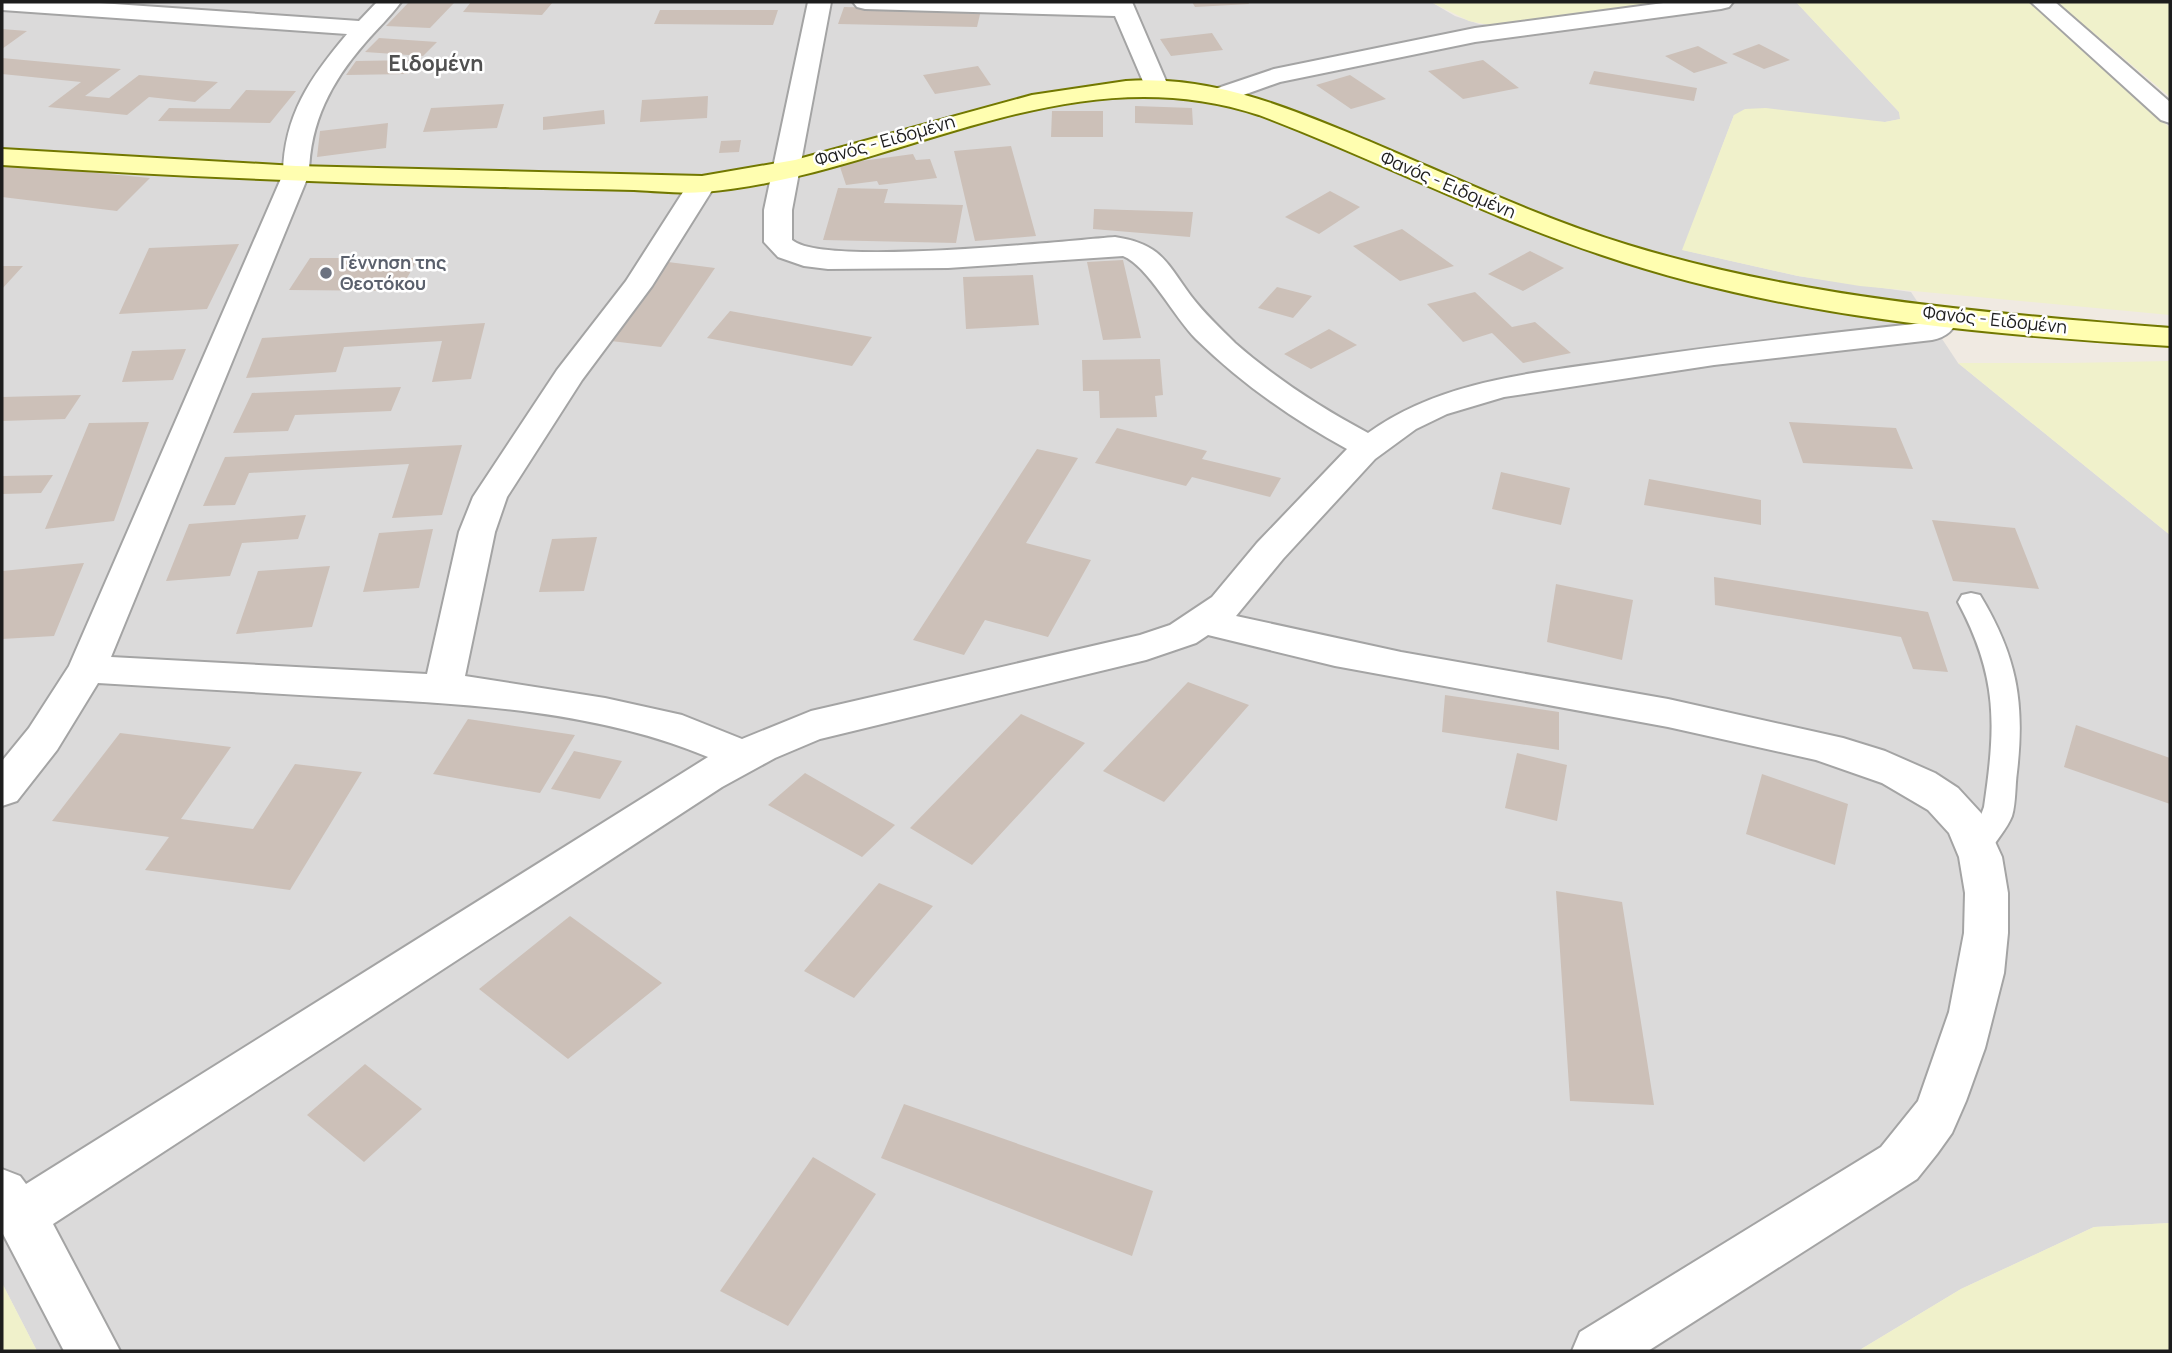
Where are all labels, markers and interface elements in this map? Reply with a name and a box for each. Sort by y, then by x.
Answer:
district label: Ειδομένη [389,49,483,77]
street label: Φανός - Ειδομένη [812,109,958,172]
street label: Φανός - Ειδομένη [1377,145,1520,223]
place label: Γέννηση της Θεοτόκου [340,250,446,295]
marker: Γέννηση της Θεοτόκου [318,265,334,281]
street label: Φανός - Ειδομένη [1922,299,2068,339]

